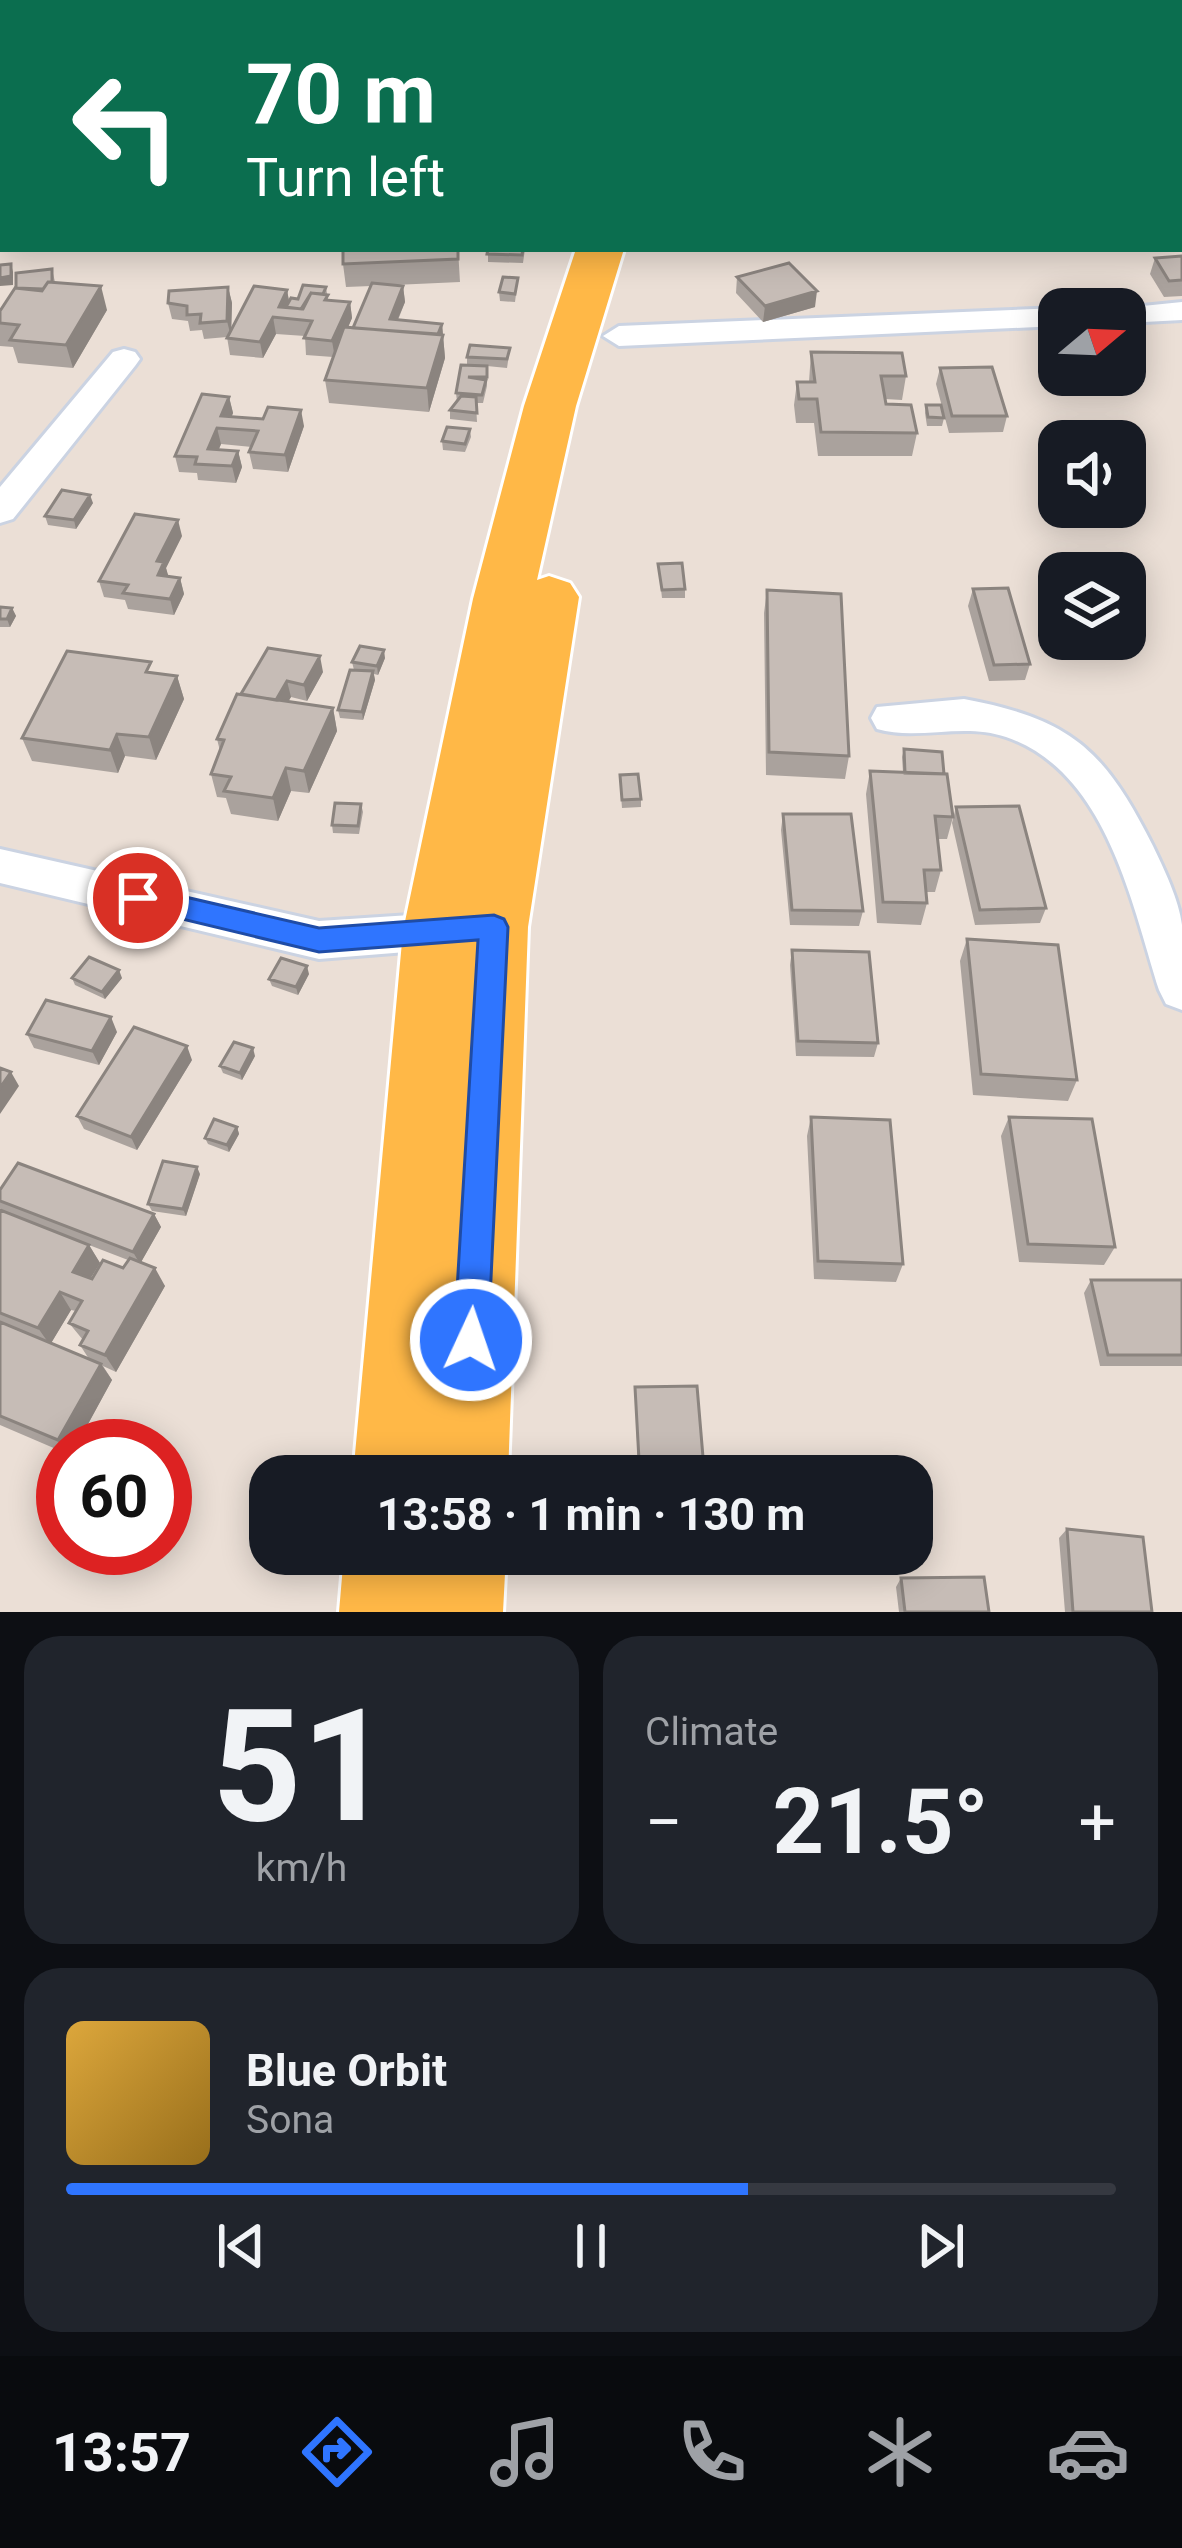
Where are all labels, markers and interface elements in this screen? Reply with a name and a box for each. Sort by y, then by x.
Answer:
text: 70 m [246,45,436,144]
icon: left [48,48,204,204]
text: Turn left [246,146,445,209]
north arrow [1038,288,1146,396]
map controls [1038,288,1146,660]
button: sound [1038,420,1146,528]
button: layers [1038,552,1146,660]
pin [87,847,189,949]
icon: arrive [105,865,171,931]
position arrow [408,1277,534,1403]
speed limit sign: 60 [36,1419,192,1575]
text: 13:58 · 1 min · 130 m [377,1488,805,1541]
text: 51 [212,1675,391,1858]
text: Climate [645,1709,778,1755]
text: 21.5° [773,1770,989,1875]
text: − [645,1784,683,1861]
text: + [1079,1784,1116,1861]
text: km/h [256,1845,347,1891]
text: Blue Orbit [246,2044,447,2097]
text: Sona [246,2097,334,2143]
icon: previous [208,2213,274,2279]
icon: pause [558,2213,624,2279]
icon: next [908,2213,974,2279]
icon: directions [295,2410,379,2494]
icon: music [483,2410,567,2494]
icon: phone [670,2410,754,2494]
icon: climate [858,2410,942,2494]
icon: car [1046,2410,1130,2494]
text: 13:57 [52,2421,191,2484]

